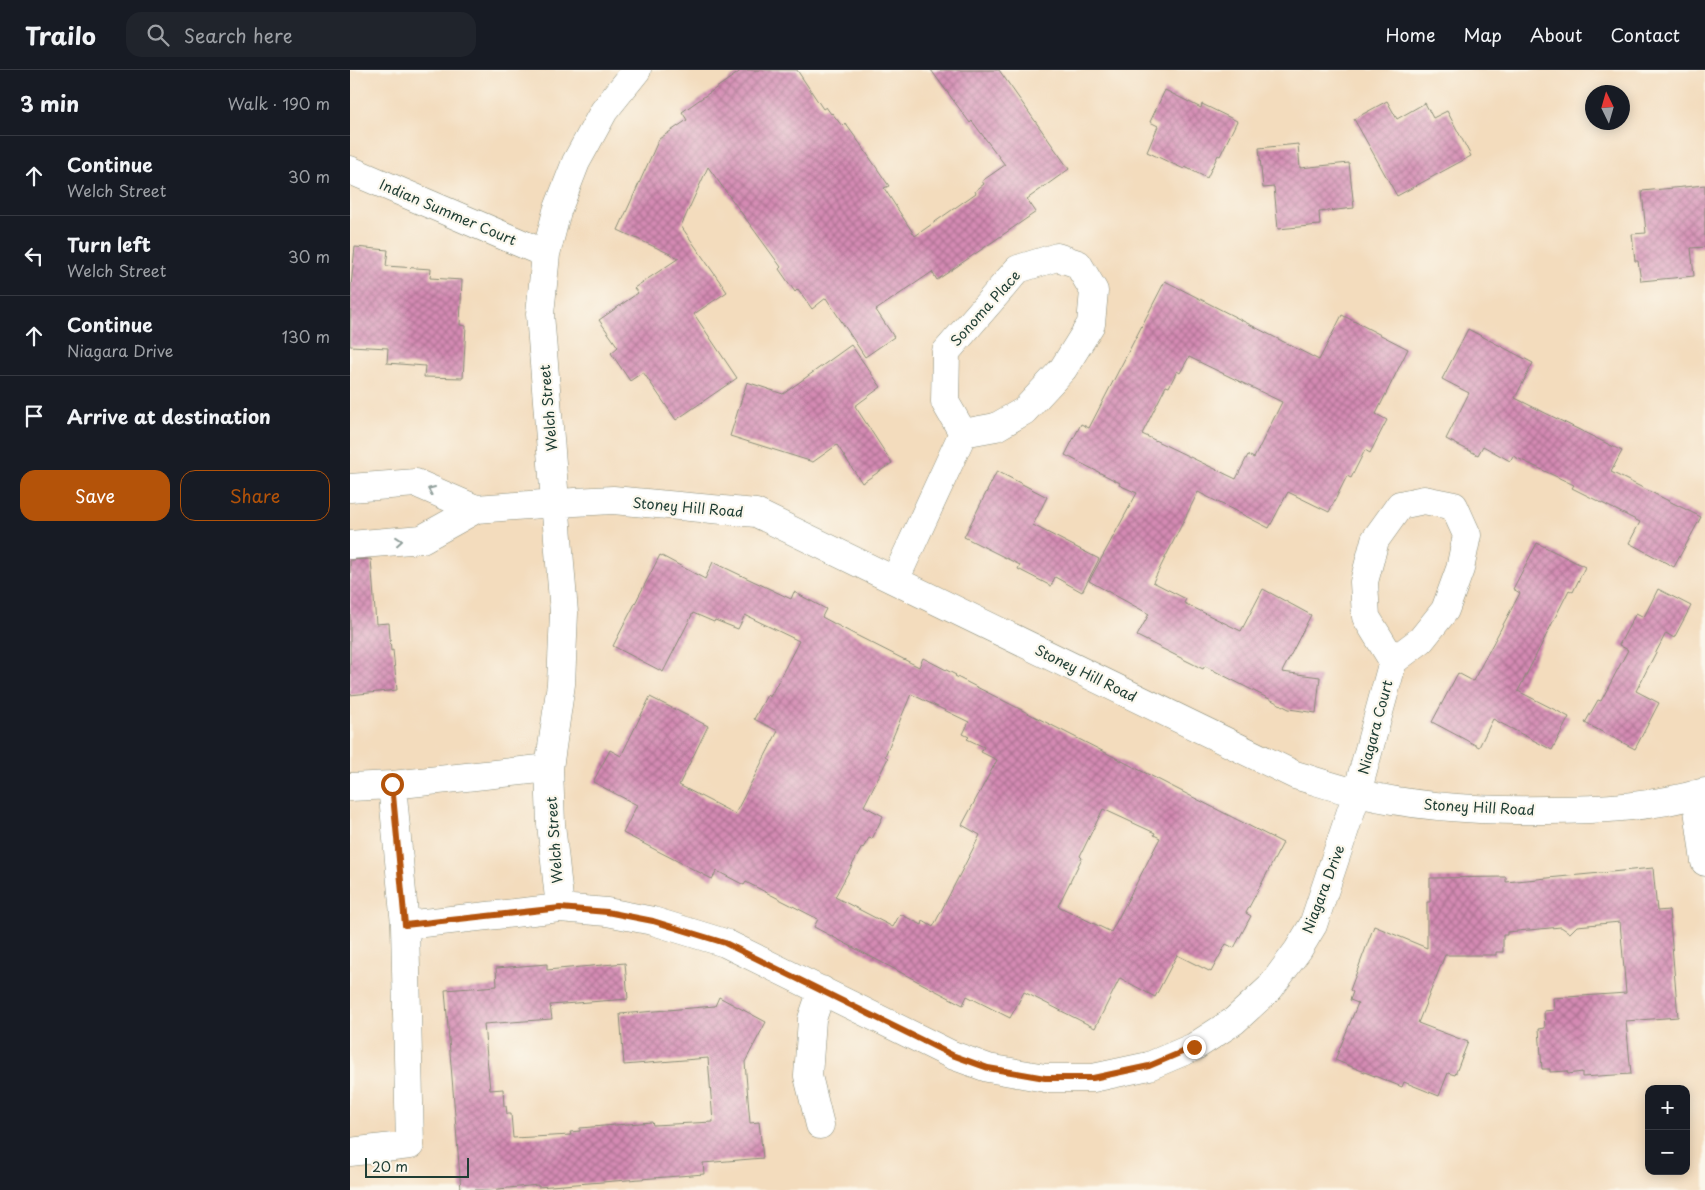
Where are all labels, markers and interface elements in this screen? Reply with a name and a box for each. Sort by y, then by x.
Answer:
search box [126,12,476,57]
text: Trailo [25,17,96,53]
icon: search [144,21,172,49]
text: Search here [184,21,292,49]
text: Home [1385,21,1435,48]
text: Map [1463,21,1502,48]
text: About [1530,21,1582,48]
text: Contact [1610,21,1680,48]
north arrow [1585,85,1630,130]
text: 3 min [20,87,79,119]
text: Walk · 190 m [228,91,330,115]
text: Continue [67,150,153,178]
icon: ahead [20,162,48,190]
text: 30 m [288,164,330,188]
street label: Indian Summer Court [376,174,520,250]
text: Welch Street [67,178,166,202]
text: Turn left [67,230,151,258]
icon: left [20,242,48,270]
text: 30 m [288,244,330,268]
text: Welch Street [67,258,166,282]
street label: Sonoma Place [945,265,1025,351]
text: Continue [67,310,153,338]
icon: ahead [20,322,48,350]
text: 130 m [282,324,330,348]
text: Niagara Drive [67,338,174,362]
street label: Welch Street [534,364,562,452]
icon: arrive [20,402,48,430]
text: Arrive at destination [67,402,271,430]
button: Save [20,470,170,521]
button: Share [180,470,330,521]
one-way arrow [427,485,436,496]
street label: Stoney Hill Road [632,492,744,522]
one-way arrow [395,536,403,547]
street label: Stoney Hill Road [1031,639,1141,707]
street label: Niagara Court [1352,677,1398,776]
route start [381,773,404,796]
street label: Stoney Hill Road [1423,794,1535,820]
street label: Welch Street [540,796,568,884]
street label: Niagara Drive [1296,841,1350,936]
route end [1183,1036,1206,1059]
map controls [1645,1085,1690,1175]
button: + [1645,1085,1690,1130]
button: − [1645,1130,1690,1175]
scale bar [365,1155,469,1178]
text: 20 m [372,1156,408,1177]

